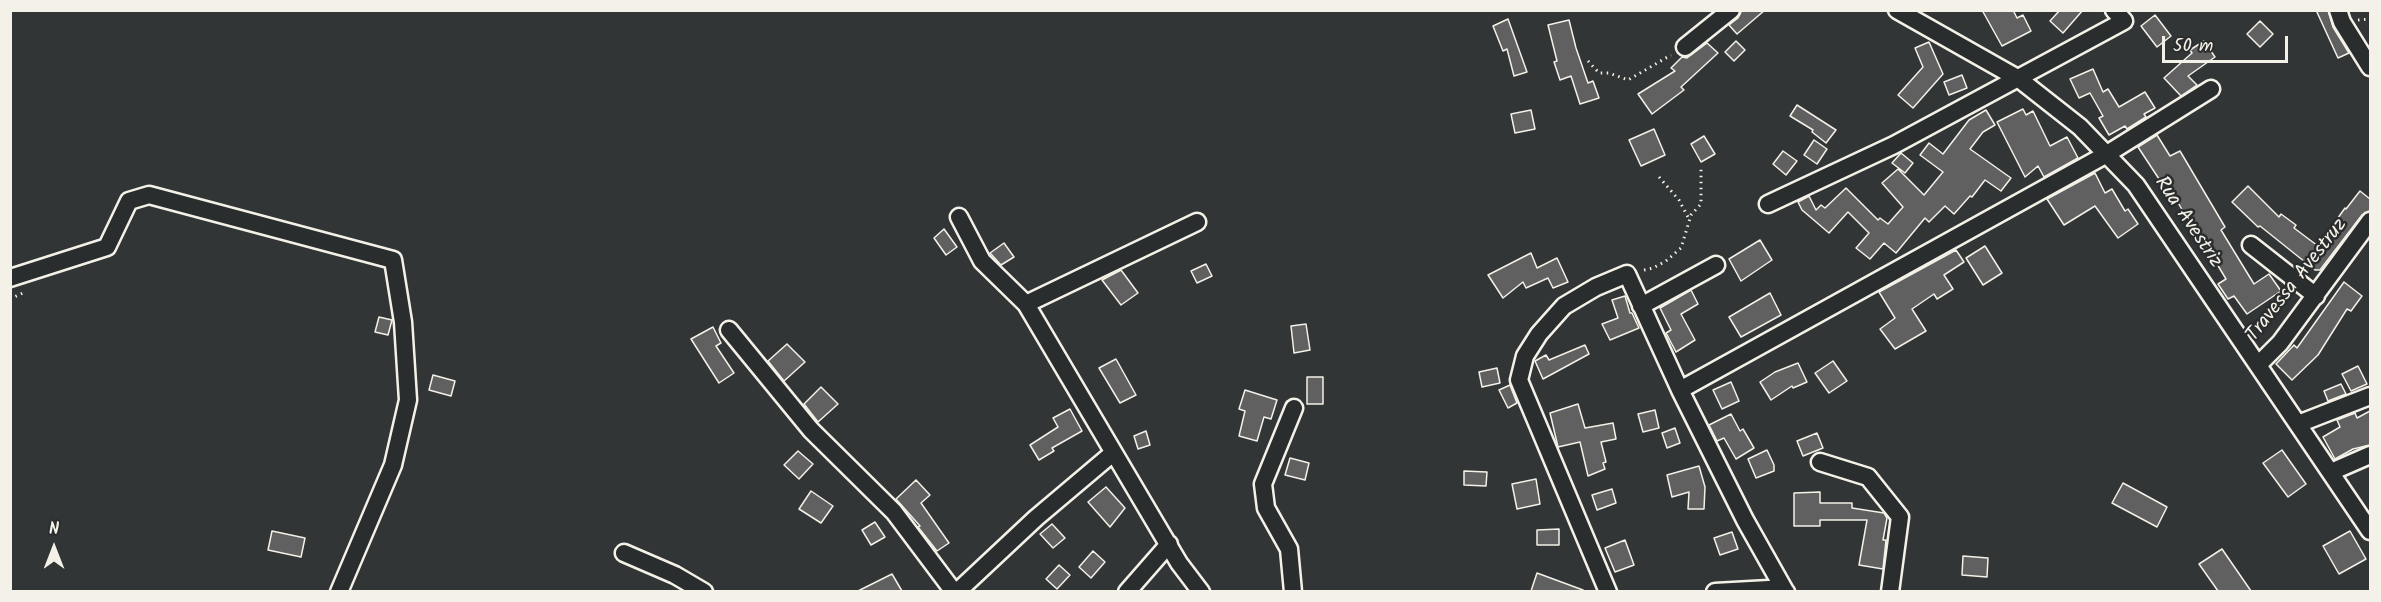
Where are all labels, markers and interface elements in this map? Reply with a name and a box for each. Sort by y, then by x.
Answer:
scale bar [2165,24,2291,62]
text: 50 m [2173,32,2213,61]
street label: Rua Avestriz [2148,173,2226,273]
street label: Travessa Avestruz [2243,215,2353,347]
text: N [49,517,59,542]
north arrow [24,518,84,578]

